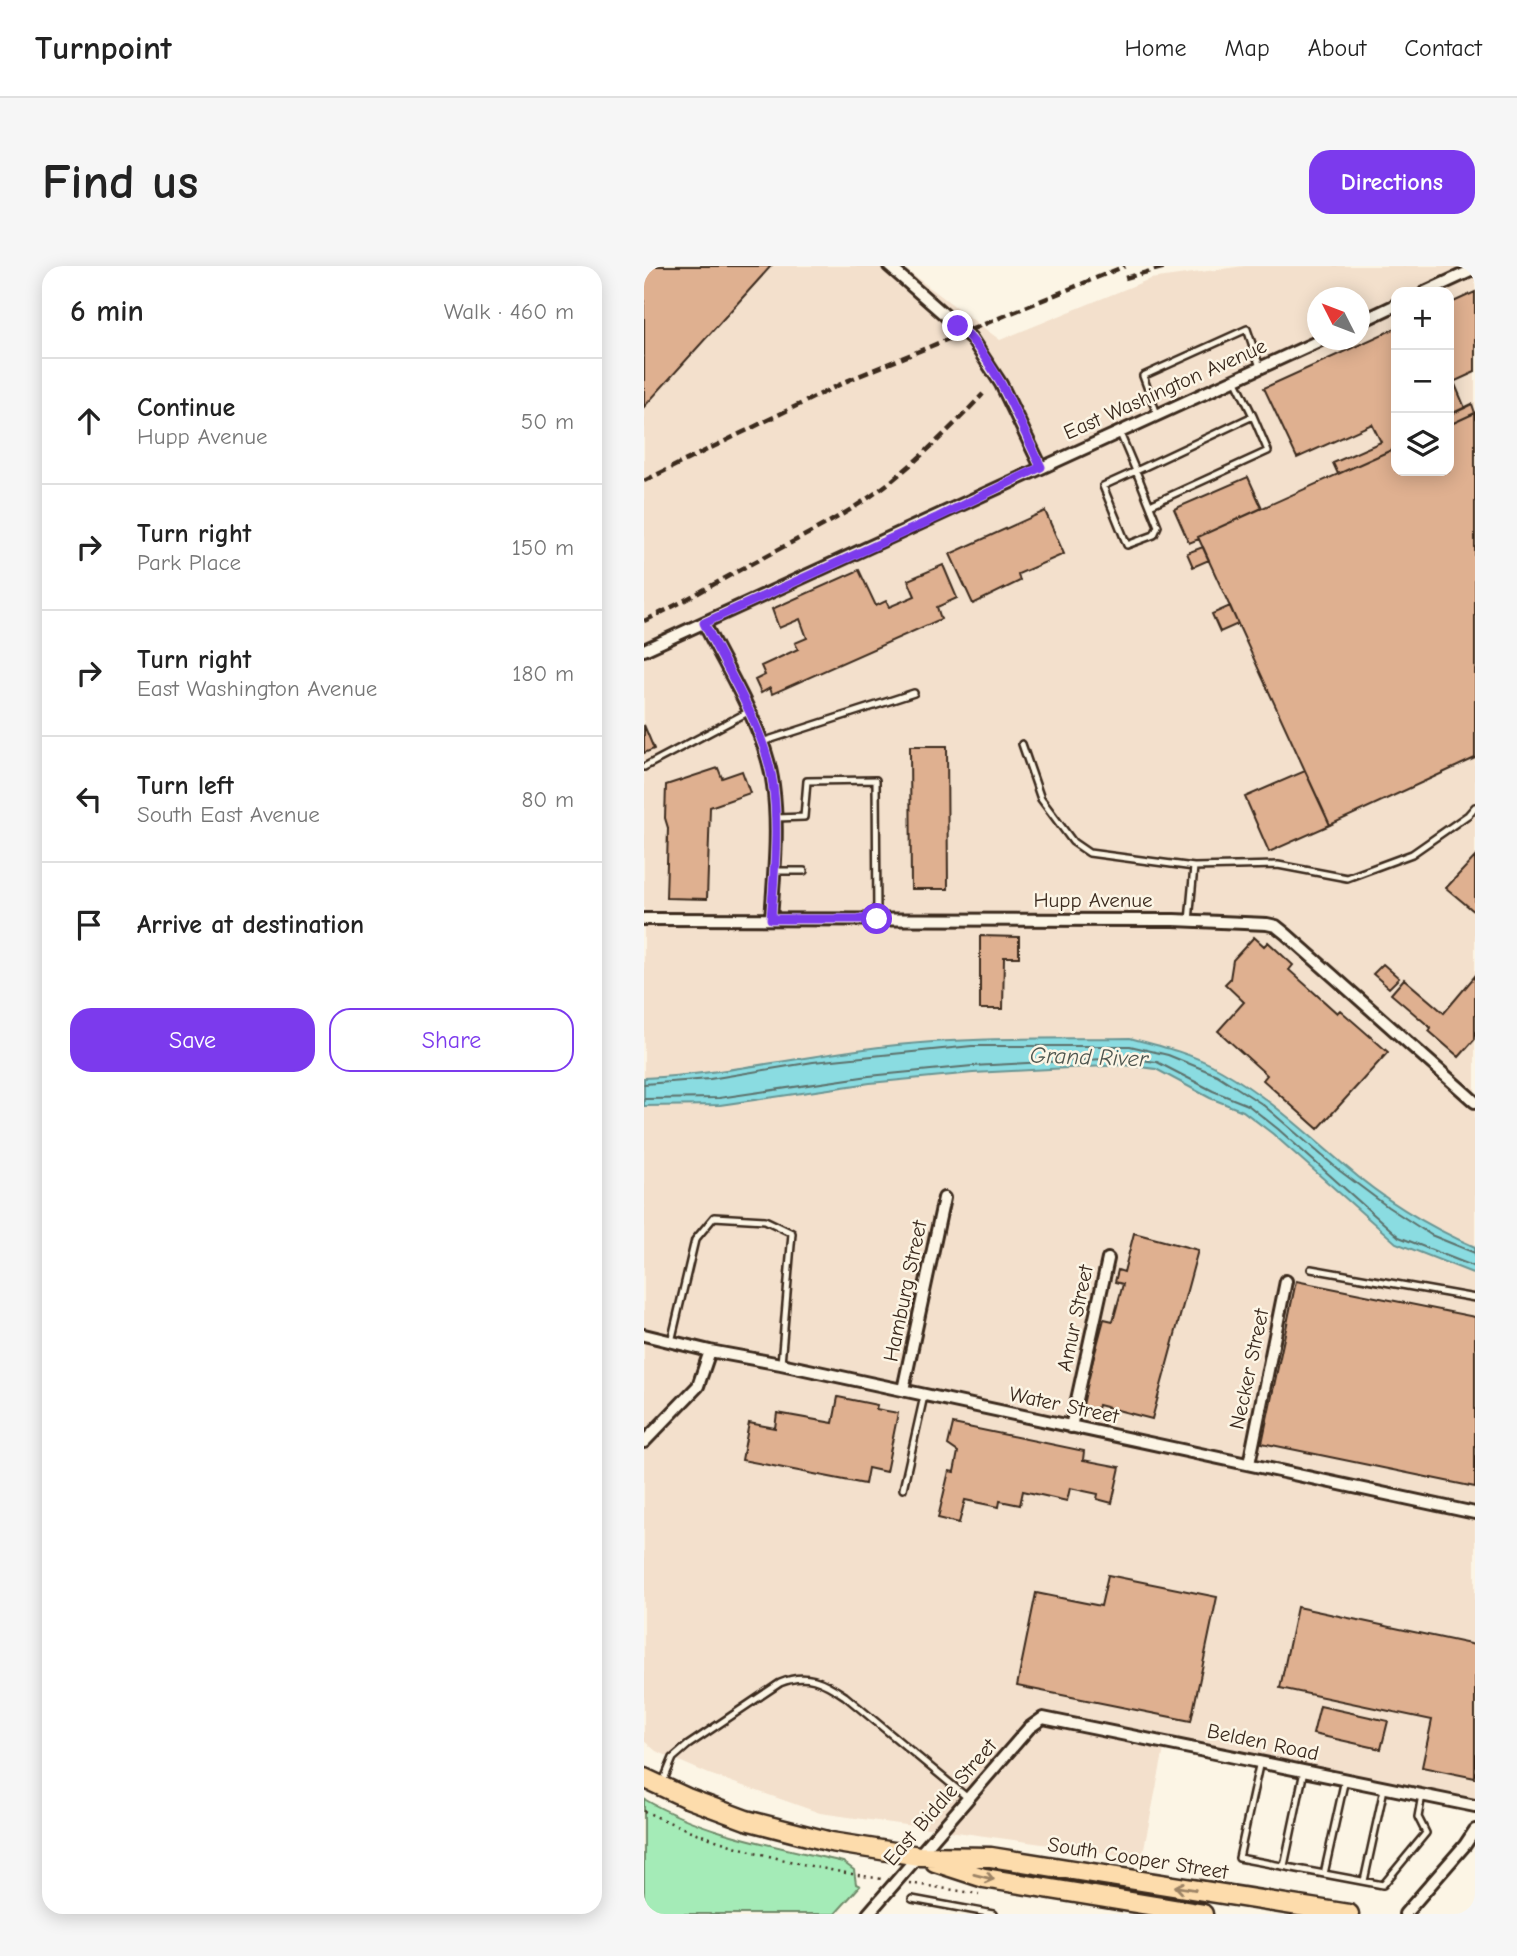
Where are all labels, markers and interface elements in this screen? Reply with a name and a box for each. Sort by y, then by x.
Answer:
text: Turnpoint [35,29,172,67]
text: Home [1125,34,1186,62]
text: Map [1224,34,1270,62]
text: About [1308,34,1366,62]
text: Contact [1404,34,1482,62]
button: Directions [1309,150,1475,214]
text: Find us [42,154,198,210]
north arrow [1307,287,1370,350]
map controls [1391,287,1454,476]
button: + [1391,287,1454,350]
text: 6 min [70,294,144,329]
text: Walk · 460 m [444,298,574,325]
route end [942,310,973,341]
street label: East Washington Avenue [1060,333,1270,445]
button: − [1391,350,1454,413]
text: Continue [137,393,235,423]
icon: ahead [70,402,108,440]
text: 50 m [521,408,574,435]
button: layers [1391,413,1454,476]
text: Hupp Avenue [137,423,268,450]
text: Turn right [137,519,251,549]
icon: right [70,528,108,566]
text: 150 m [512,534,574,561]
text: Park Place [137,549,241,576]
text: Turn right [137,645,251,675]
icon: right [70,654,108,692]
text: 180 m [512,660,574,687]
text: East Washington Avenue [137,675,377,702]
text: Turn left [137,771,234,801]
icon: left [70,780,108,818]
text: 80 m [521,786,574,813]
text: South East Avenue [137,801,320,828]
street label: Hupp Avenue [1033,888,1153,912]
route start [861,903,892,934]
icon: arrive [70,906,108,944]
text: Arrive at destination [137,910,364,940]
button: Save [70,1008,315,1072]
button: Share [329,1008,574,1072]
water label: Grand River [1029,1041,1150,1073]
street label: Hamburg Street [878,1217,932,1364]
street label: Amur Street [1052,1262,1098,1373]
street label: Necker Street [1225,1306,1274,1431]
street label: Water Street [1007,1382,1122,1429]
street label: Belden Road [1205,1718,1321,1766]
street label: East Biddle Street [878,1733,1002,1870]
street label: South Cooper Street [1046,1832,1231,1884]
one-way arrow [972,1871,994,1884]
one-way arrow [1174,1881,1197,1894]

